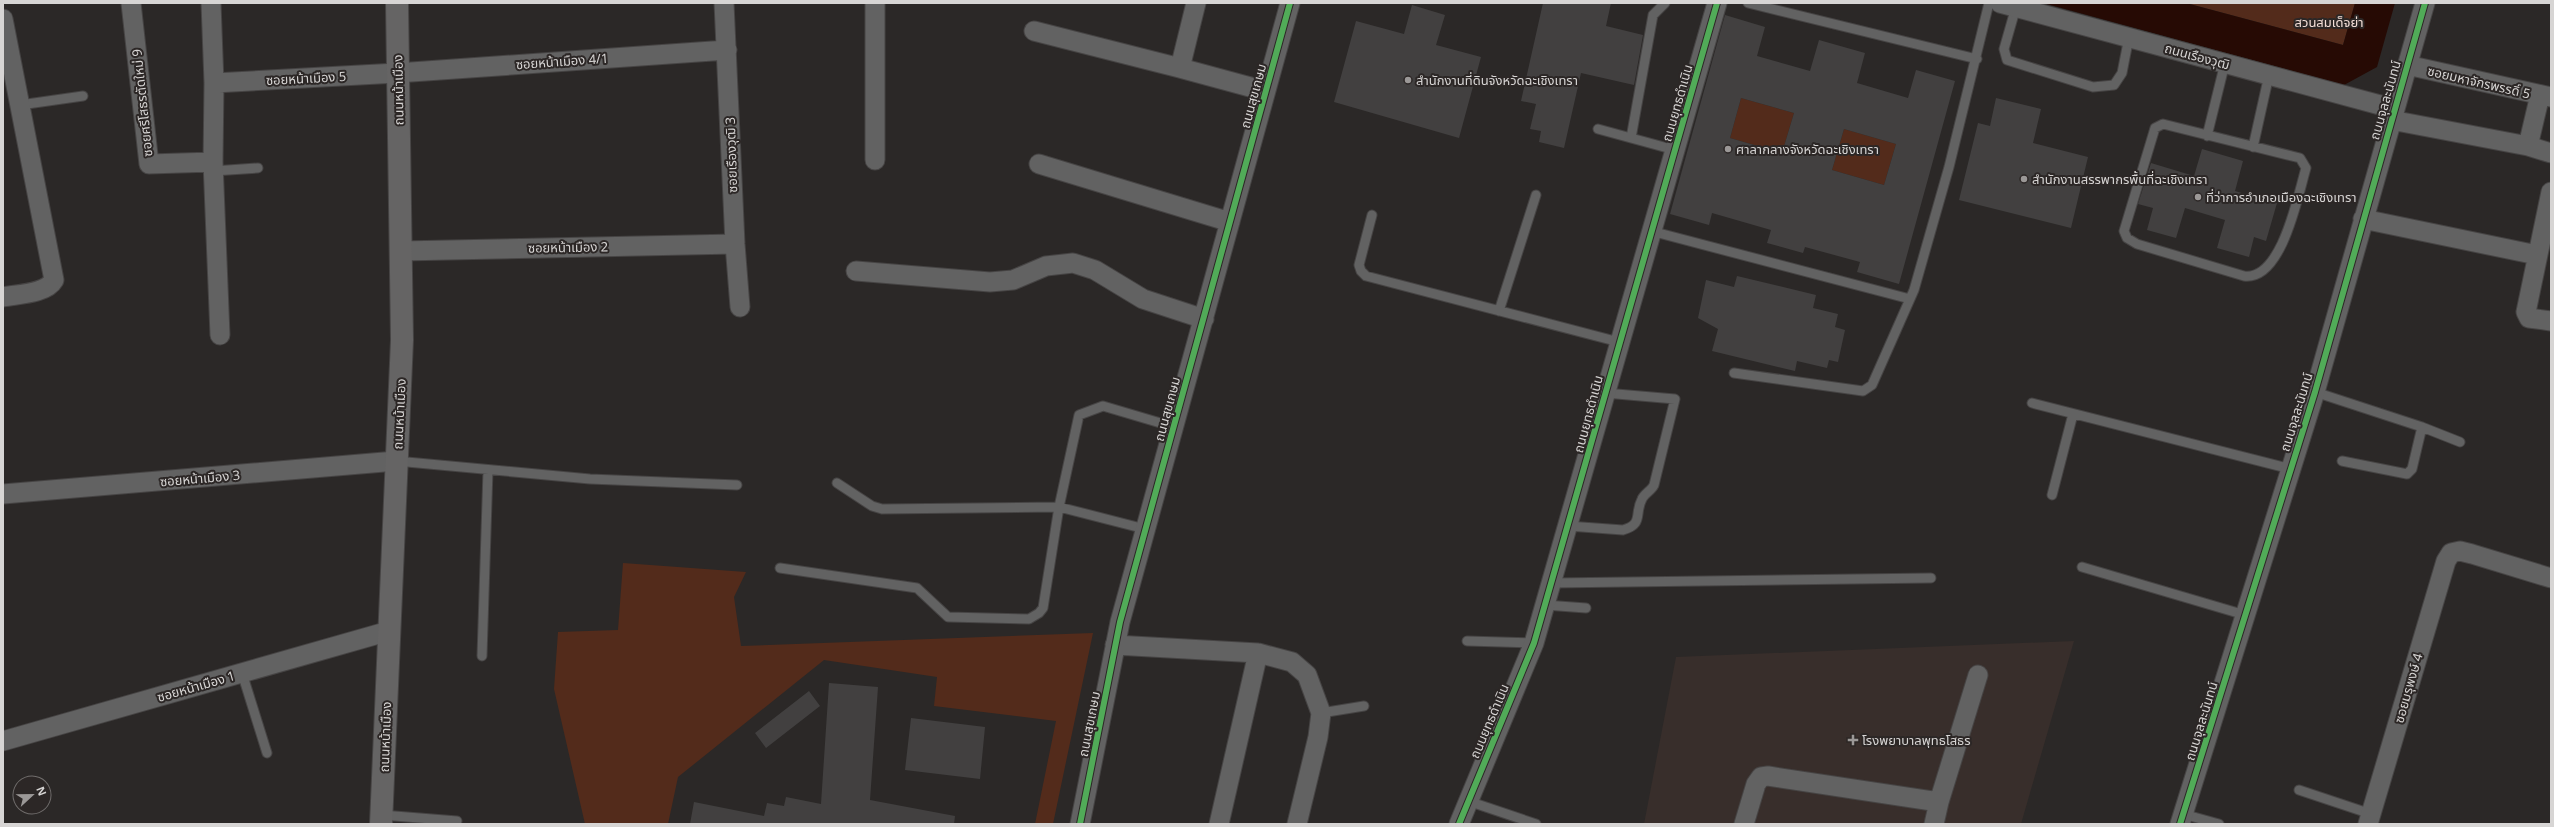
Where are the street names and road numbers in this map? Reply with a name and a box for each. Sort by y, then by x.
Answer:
street label: ถนนเรืองวุฒิ [2163,39,2232,73]
street label: ซอยศรีโสธรตัดใหม่ 9 [127,48,157,158]
street label: ซอยหน้าเมือง 4/1 [515,49,609,73]
street label: ถนนหน้าเมือง [388,54,408,126]
street label: ถนนจุลละนันทน์ [2365,58,2405,142]
street label: ซอยมหาจักรพรรดิ์ 5 [2426,61,2532,103]
street label: ถนนสุขเกษม [1236,62,1270,130]
street label: ถนนยุทธดำเนิน [1657,62,1697,144]
street label: ซอยหน้าเมือง 5 [265,67,347,89]
street label: ซอยเรืองวุฒิ 3 [721,117,741,193]
street label: ซอยหน้าเมือง 2 [528,237,608,257]
street label: ถนนจุลละนันทน์ [2275,370,2317,454]
street label: ถนนยุทธดำเนิน [1569,373,1607,455]
street label: ถนนสุขเกษม [1150,375,1184,443]
street label: ถนนหน้าเมือง [388,378,410,450]
street label: ซอยหน้าเมือง 3 [159,466,241,490]
street label: ซอยมรุพงษ์ 4 [2389,650,2427,725]
street label: ซอยหน้าเมือง 1 [155,666,237,706]
street label: ถนนจุลละนันทน์ [2180,679,2222,763]
street label: ถนนยุทธดำเนิน [1465,681,1513,761]
street label: ถนนสุขเกษม [1074,690,1104,758]
street label: ถนนหน้าเมือง [375,701,395,773]

